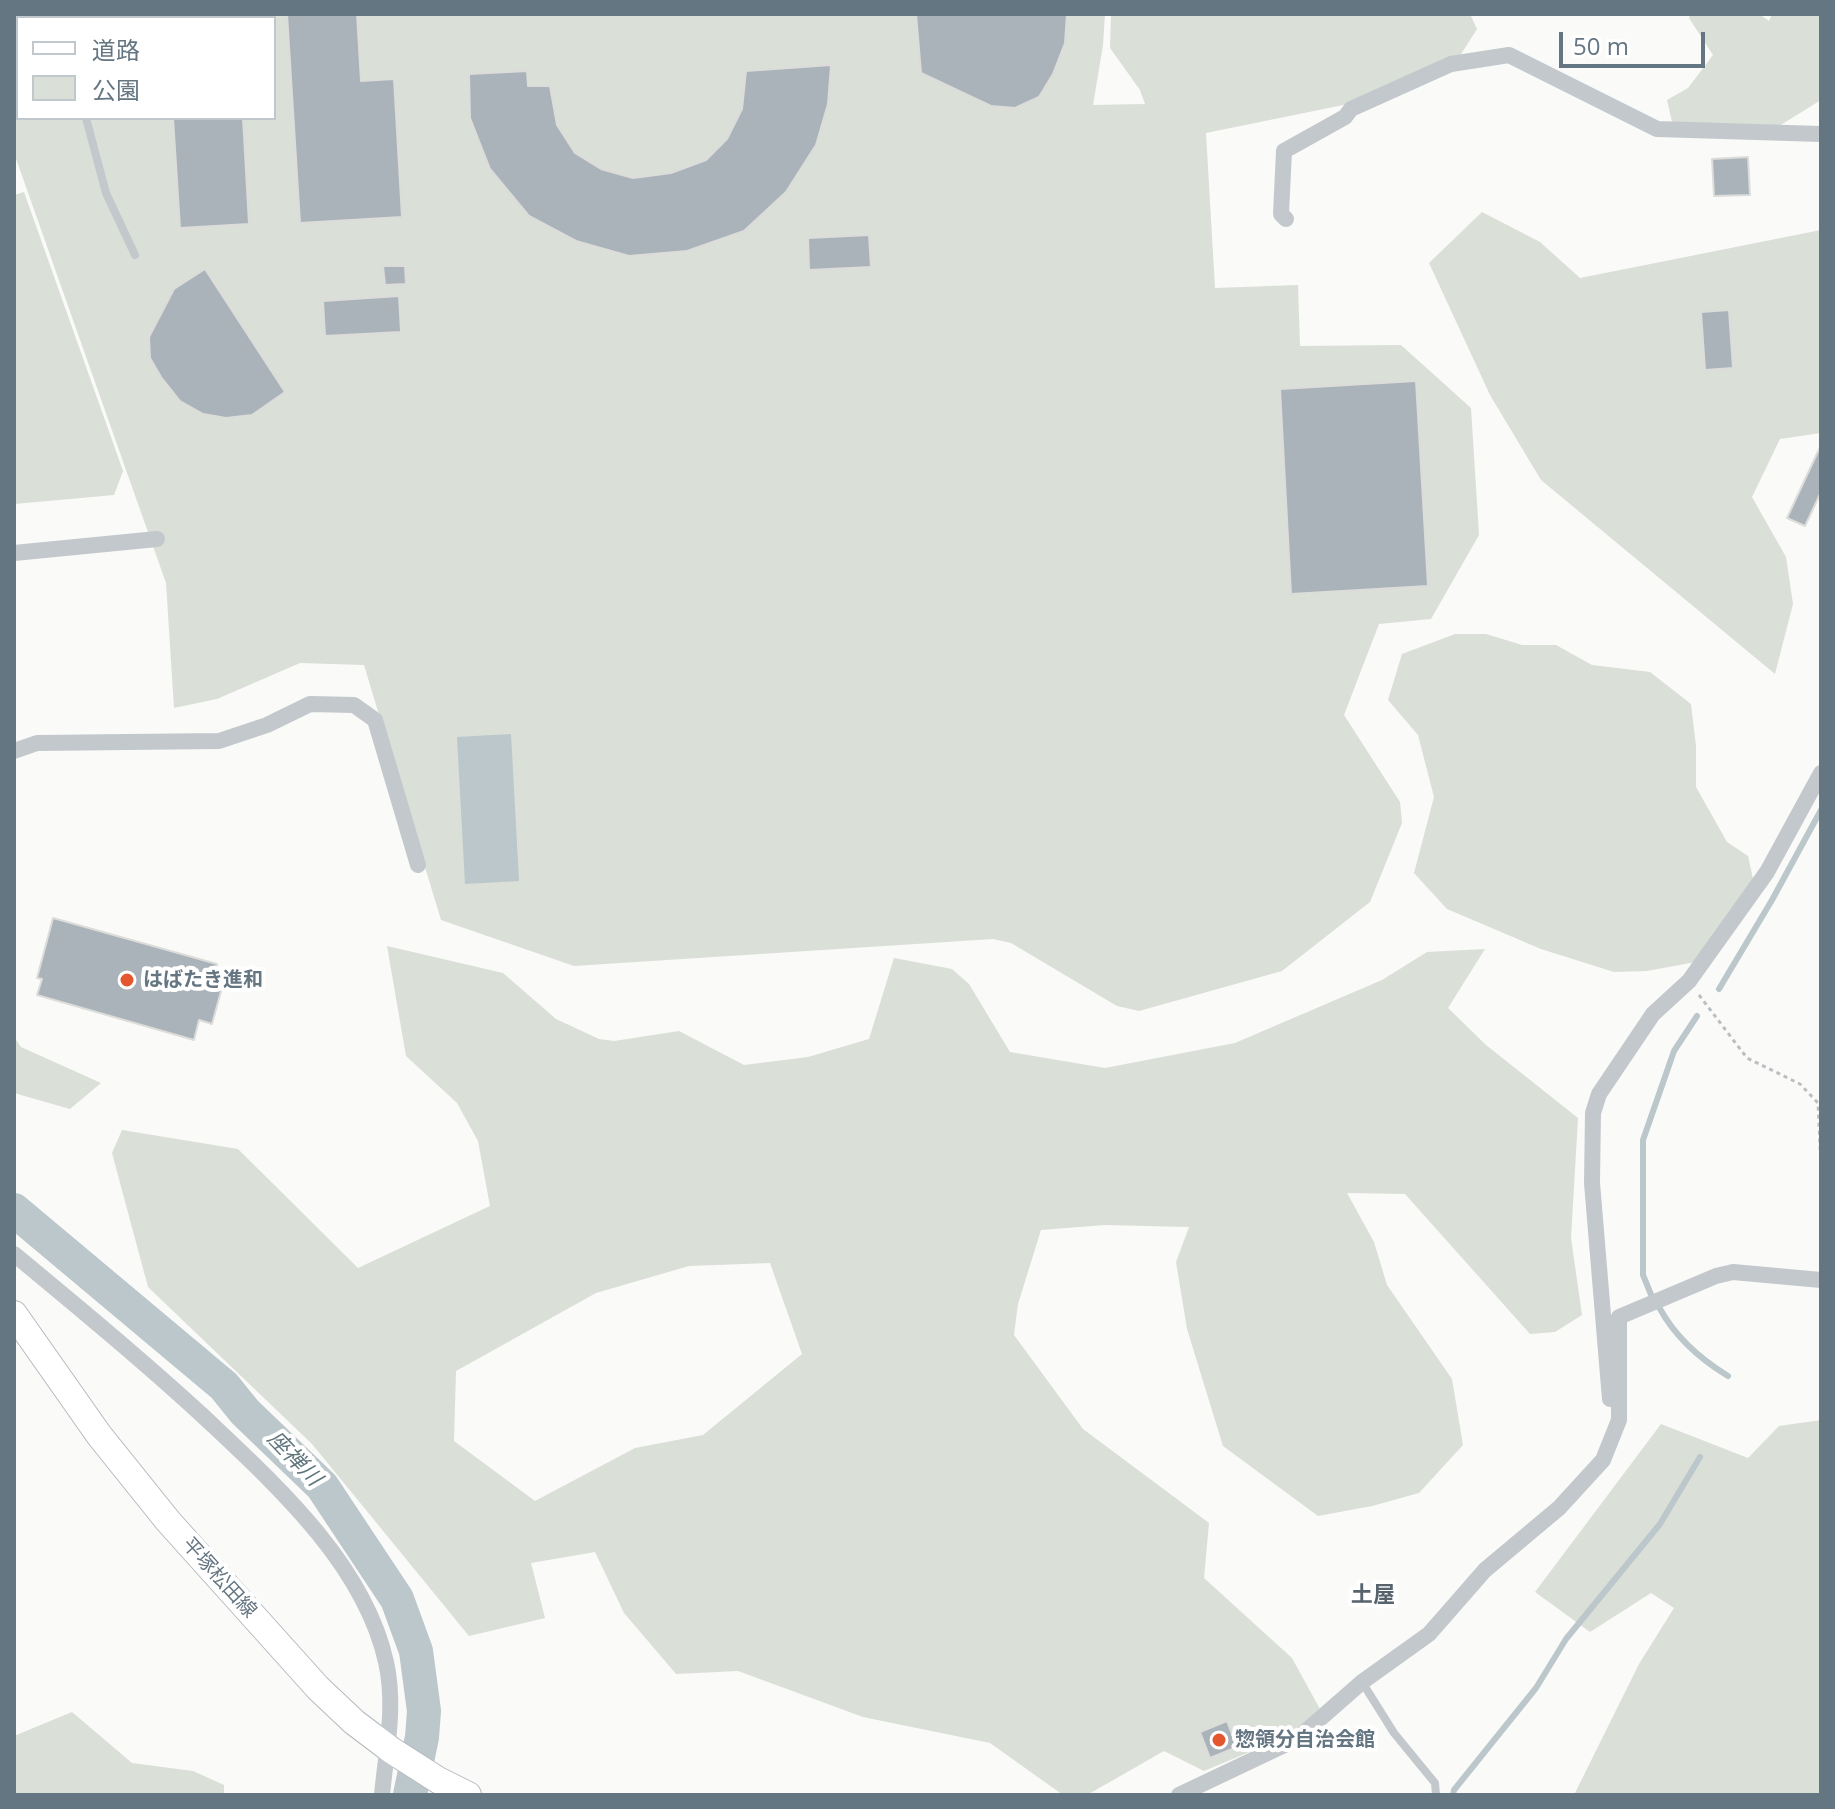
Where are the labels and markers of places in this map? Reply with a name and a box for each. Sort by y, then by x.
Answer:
place label: はばたき進和 [143,968,263,992]
marker: はばたき進和 [118,971,136,989]
place label: 惣領分自治会館 [1235,1728,1375,1752]
marker: 惣領分自治会館 [1210,1731,1228,1749]

